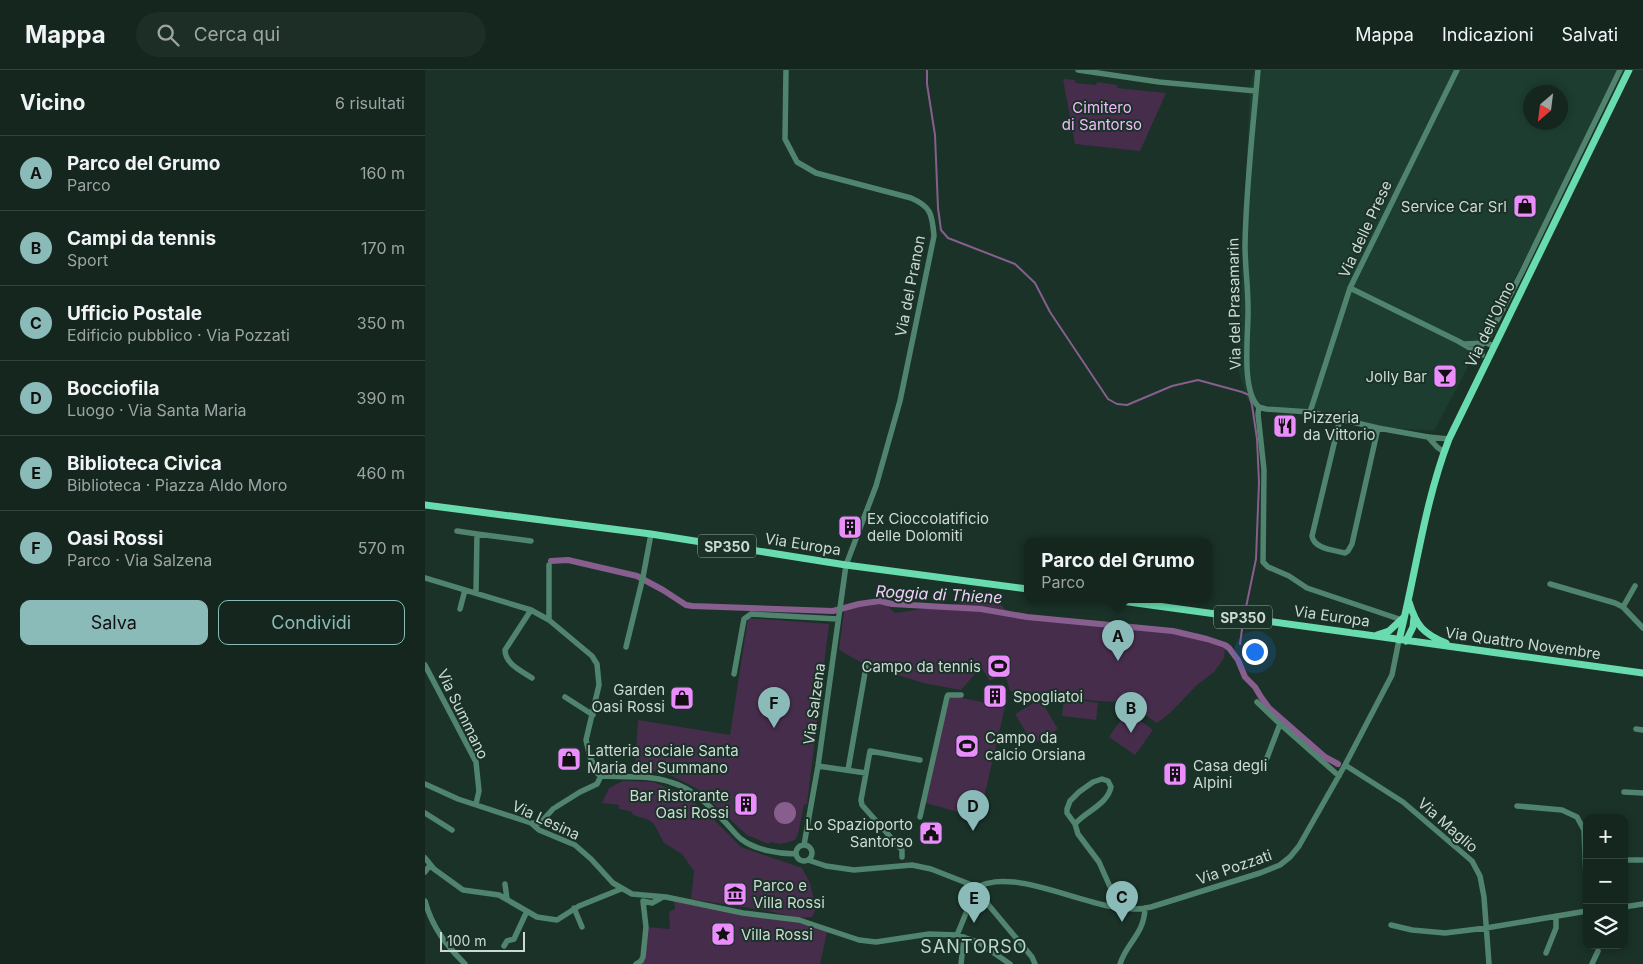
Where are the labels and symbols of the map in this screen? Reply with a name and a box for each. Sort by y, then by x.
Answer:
north arrow [1523,85,1568,130]
park label: Cimitero di Santorso [1062,98,1142,134]
street label: Via delle Prese [1334,177,1396,281]
shop icon: Service Car Srl [1512,193,1538,219]
place label: Service Car Srl [1401,197,1507,216]
street label: Via del Pranon [891,234,929,338]
street label: Via del Prasamarin [1223,238,1245,370]
street label: Via dell'Olmo [1461,278,1519,370]
bar icon: Jolly Bar [1432,363,1458,389]
place label: Jolly Bar [1366,367,1427,386]
place label: Pizzeria da Vittorio [1303,408,1376,444]
restaurant icon: Pizzeria da Vittorio [1272,413,1298,439]
place label: Ex Cioccolatificio delle Dolomiti [867,509,989,545]
building icon: Ex Cioccolatificio delle Dolomiti [837,514,863,540]
street label: Via Europa [764,529,842,559]
road number: SP350 [698,534,756,558]
water label: Roggia di Thiene [875,581,1003,607]
street label: Via Europa [1293,601,1371,631]
road number: SP350 [1214,606,1272,628]
pin: A [1102,620,1134,661]
street label: Via Quattro Novembre [1444,623,1602,663]
your location [1242,639,1268,665]
sports icon: Campo da tennis [986,653,1012,679]
place label: Campo da tennis [861,657,981,676]
street label: Via Salzena [799,662,829,746]
street label: Via Summano [433,666,493,762]
place label: Garden Oasi Rossi [591,680,665,716]
building icon: Spogliatoi [982,683,1008,709]
shop icon: Garden Oasi Rossi [669,685,695,711]
pin: F [758,687,790,728]
place label: Spogliatoi [1013,687,1083,706]
pin: B [1115,692,1147,733]
place label: Campo da calcio Orsiana [985,728,1086,764]
sports icon: Campo da calcio Orsiana [954,733,980,759]
place label: Latteria sociale Santa Maria del Summano [587,741,739,777]
shop icon: Latteria sociale Santa Maria del Summano [556,746,582,772]
place label: Casa degli Alpini [1193,756,1267,792]
building icon: Casa degli Alpini [1162,761,1188,787]
place label: Bar Ristorante Oasi Rossi [630,786,729,822]
pin: D [957,790,989,831]
building icon: Bar Ristorante Oasi Rossi [733,791,759,817]
street label: Via Maglio [1414,794,1482,856]
street label: Via Lesina [509,796,583,844]
place label: Lo Spazioporto Santorso [805,815,913,851]
public building icon: Lo Spazioporto Santorso [918,820,944,846]
street label: Via Pozzati [1194,845,1274,889]
place label: Parco e Villa Rossi [753,876,825,912]
museum icon: Parco e Villa Rossi [722,881,748,907]
pin: C [1106,881,1138,922]
pin: E [958,882,990,923]
place icon: Villa Rossi [710,921,736,947]
place label: Villa Rossi [741,925,813,944]
scale bar [440,929,525,952]
district label: SANTORSO [920,936,1028,957]

